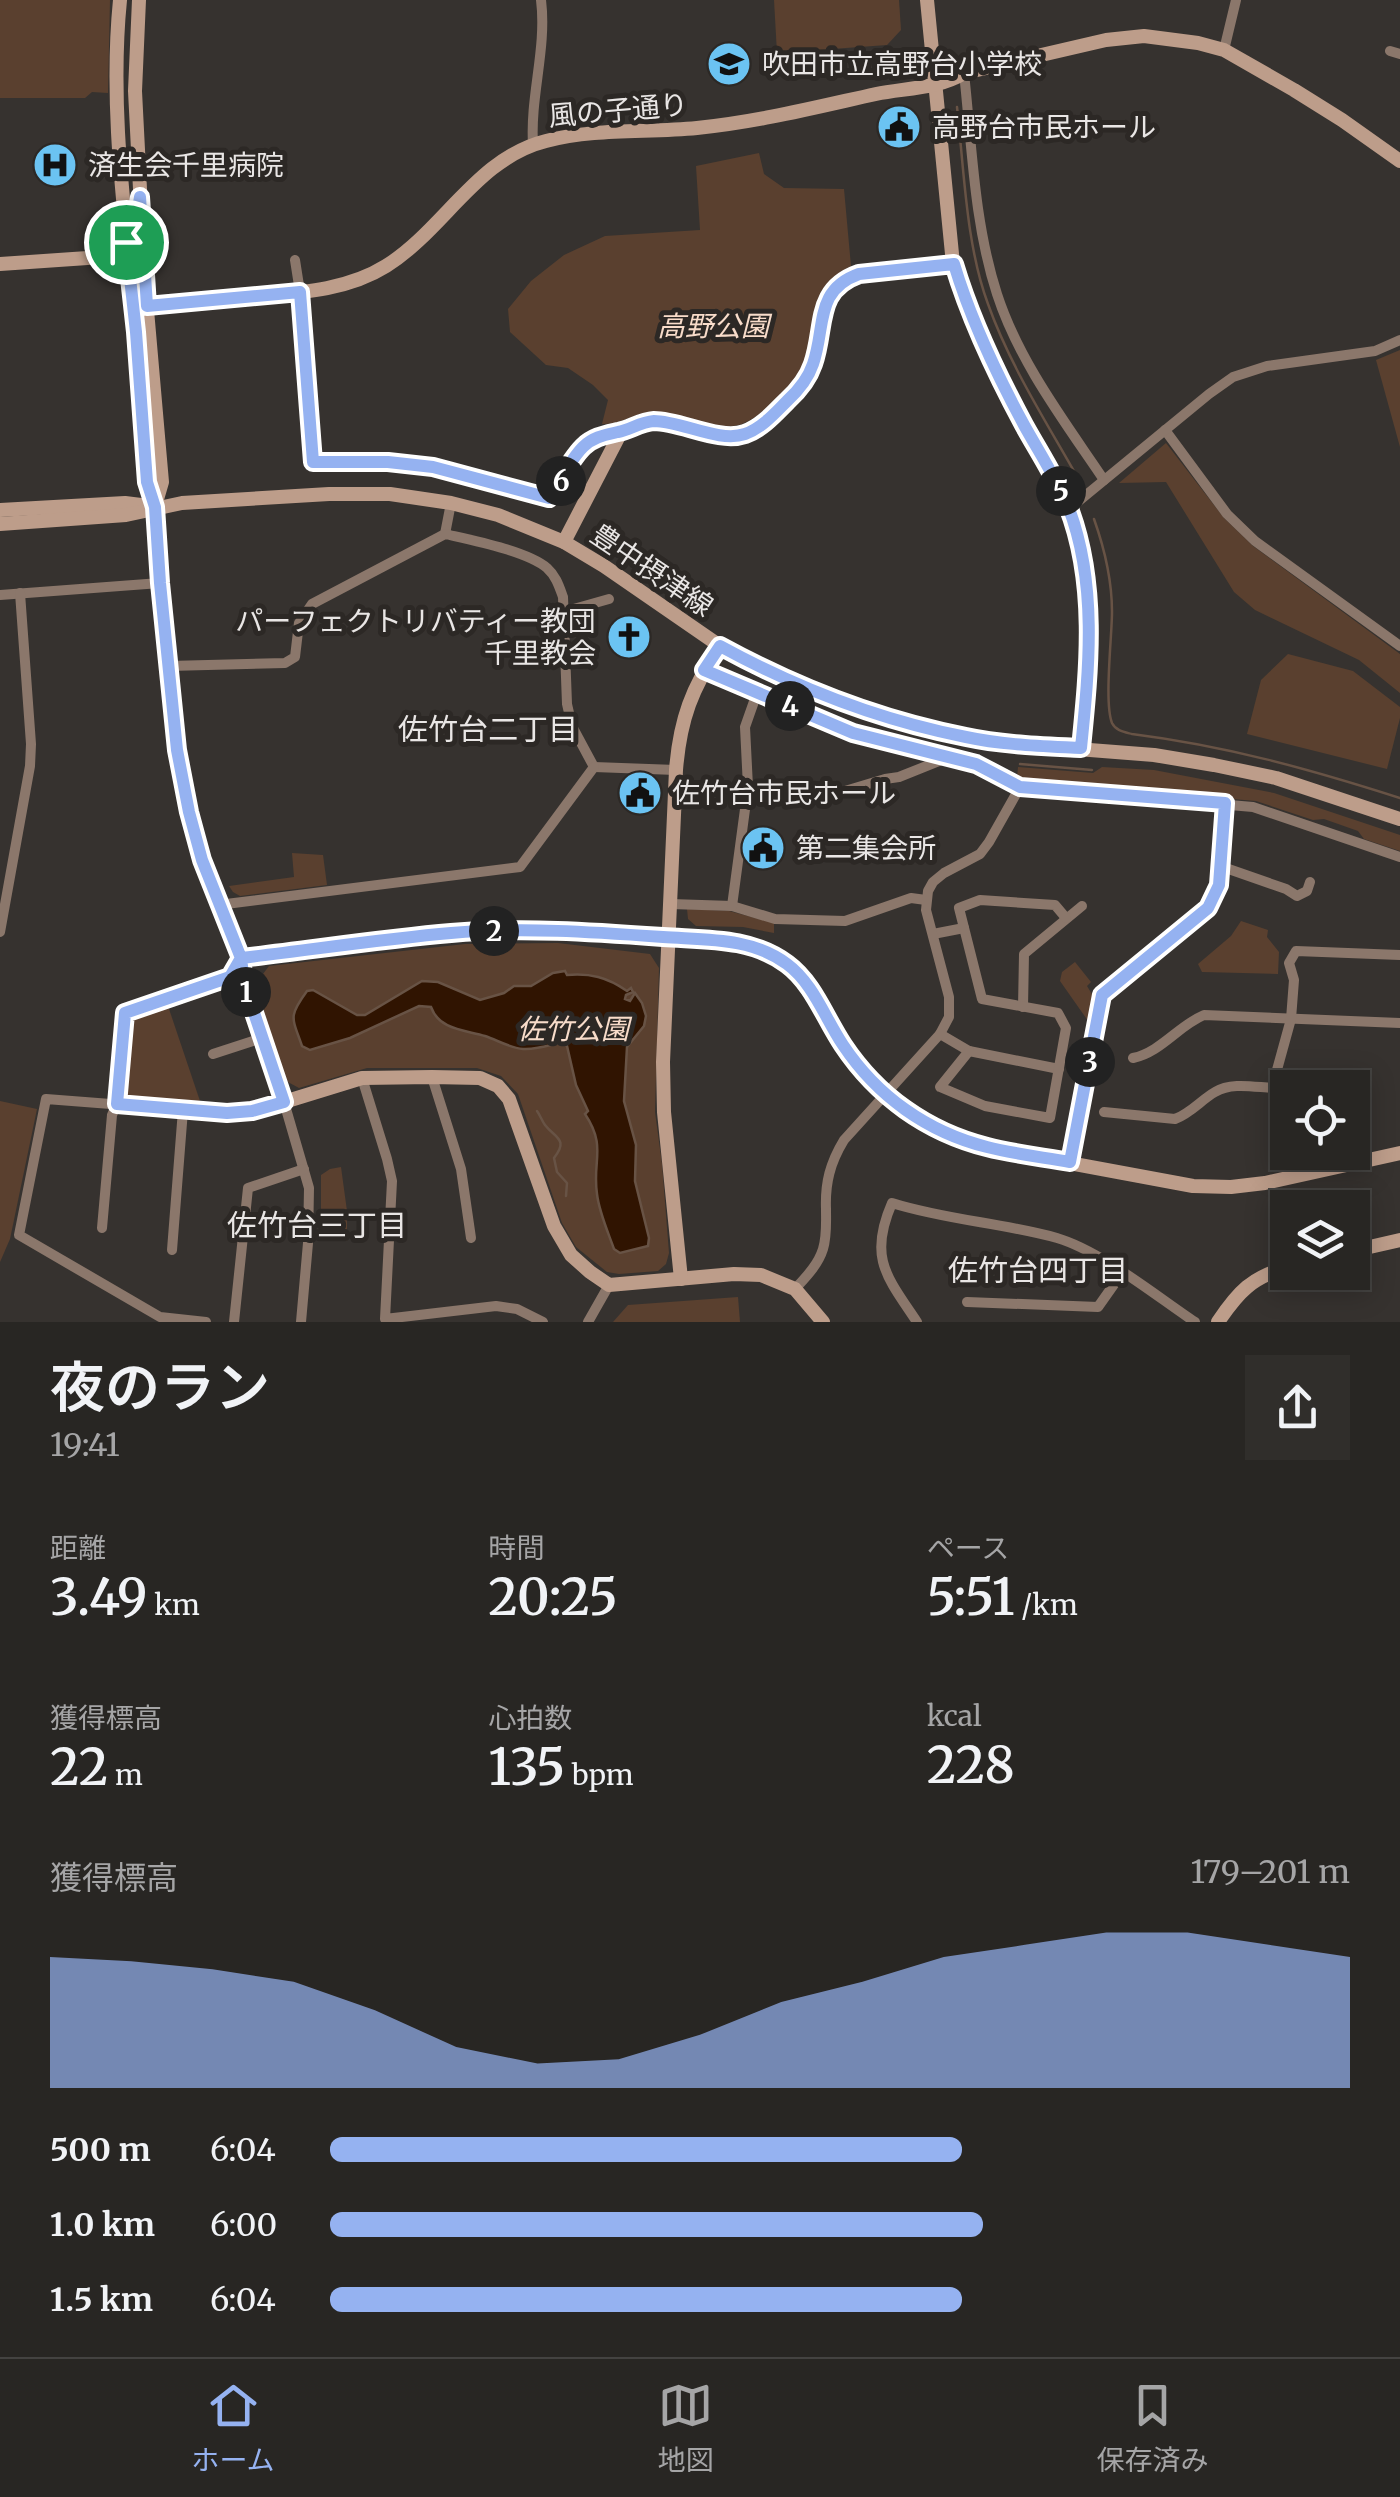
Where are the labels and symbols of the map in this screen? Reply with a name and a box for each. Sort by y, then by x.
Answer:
school or university icon: 吹田市立高野台小学校 [706,41,752,87]
place label: 吹田市立高野台小学校 [762,46,1042,82]
street label: 風の子通り [547,86,689,134]
public building icon: 高野台市民ホール [876,104,922,150]
place label: 高野台市民ホール [932,109,1156,145]
hospital icon: 済生会千里病院 [32,142,78,188]
place label: 済生会千里病院 [88,147,284,183]
pin [84,200,169,285]
park label: 高野公園 [657,308,773,344]
pin: 6 [536,456,586,506]
pin: 5 [1036,466,1086,516]
street label: 豊中摂津線 [584,516,720,624]
place label: パーフェクトリバティー教団 千里教会 [235,603,596,671]
church icon: パーフェクトリバティー教団 千里教会 [606,614,652,660]
pin: 4 [765,681,815,731]
district label: 佐竹台二丁目 [398,710,578,748]
public building icon: 佐竹台市民ホール [617,770,663,816]
place label: 佐竹台市民ホール [672,775,896,811]
public building icon: 第二集会所 [740,825,786,871]
place label: 第二集会所 [796,830,936,866]
pin: 2 [469,906,519,956]
pin: 1 [221,967,271,1017]
park label: 佐竹公園 [517,1011,633,1047]
pin: 3 [1065,1037,1115,1087]
district label: 佐竹台三丁目 [227,1206,407,1244]
district label: 佐竹台四丁目 [948,1251,1128,1289]

